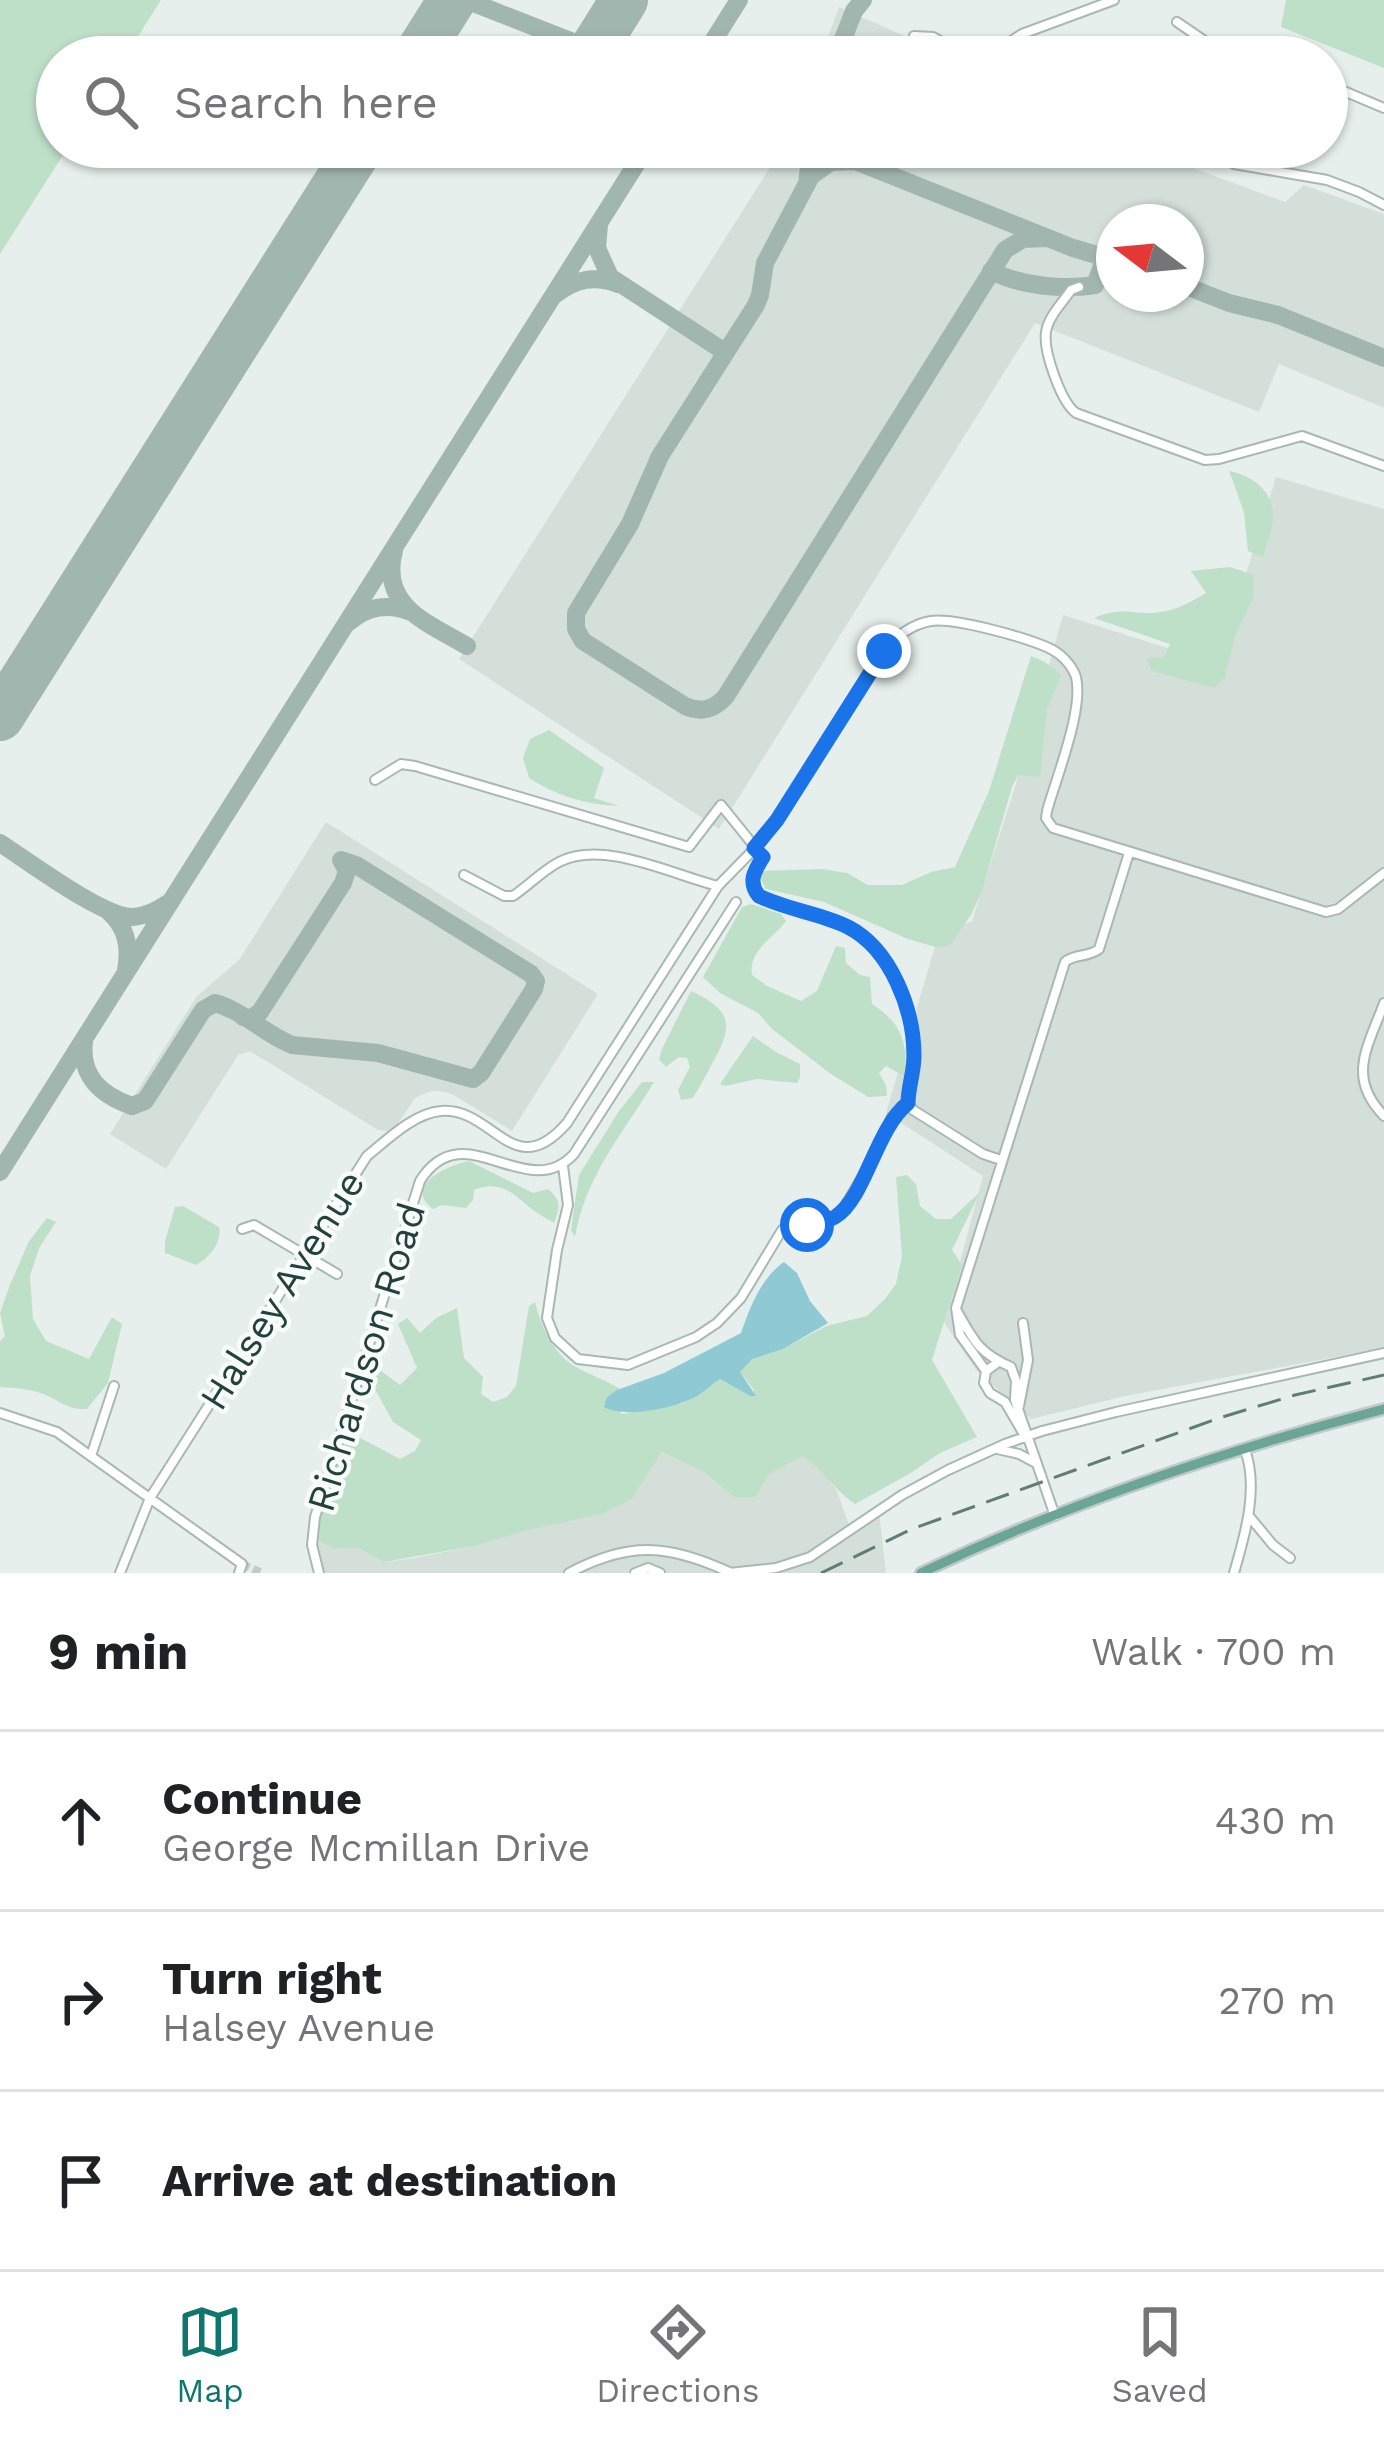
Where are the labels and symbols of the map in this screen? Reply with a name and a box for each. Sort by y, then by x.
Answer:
north arrow [1096,204,1204,312]
route end [857,624,911,678]
street label: Halsey Avenue [190,1162,374,1418]
street label: Richardson Road [298,1197,434,1517]
route start [780,1198,834,1252]

